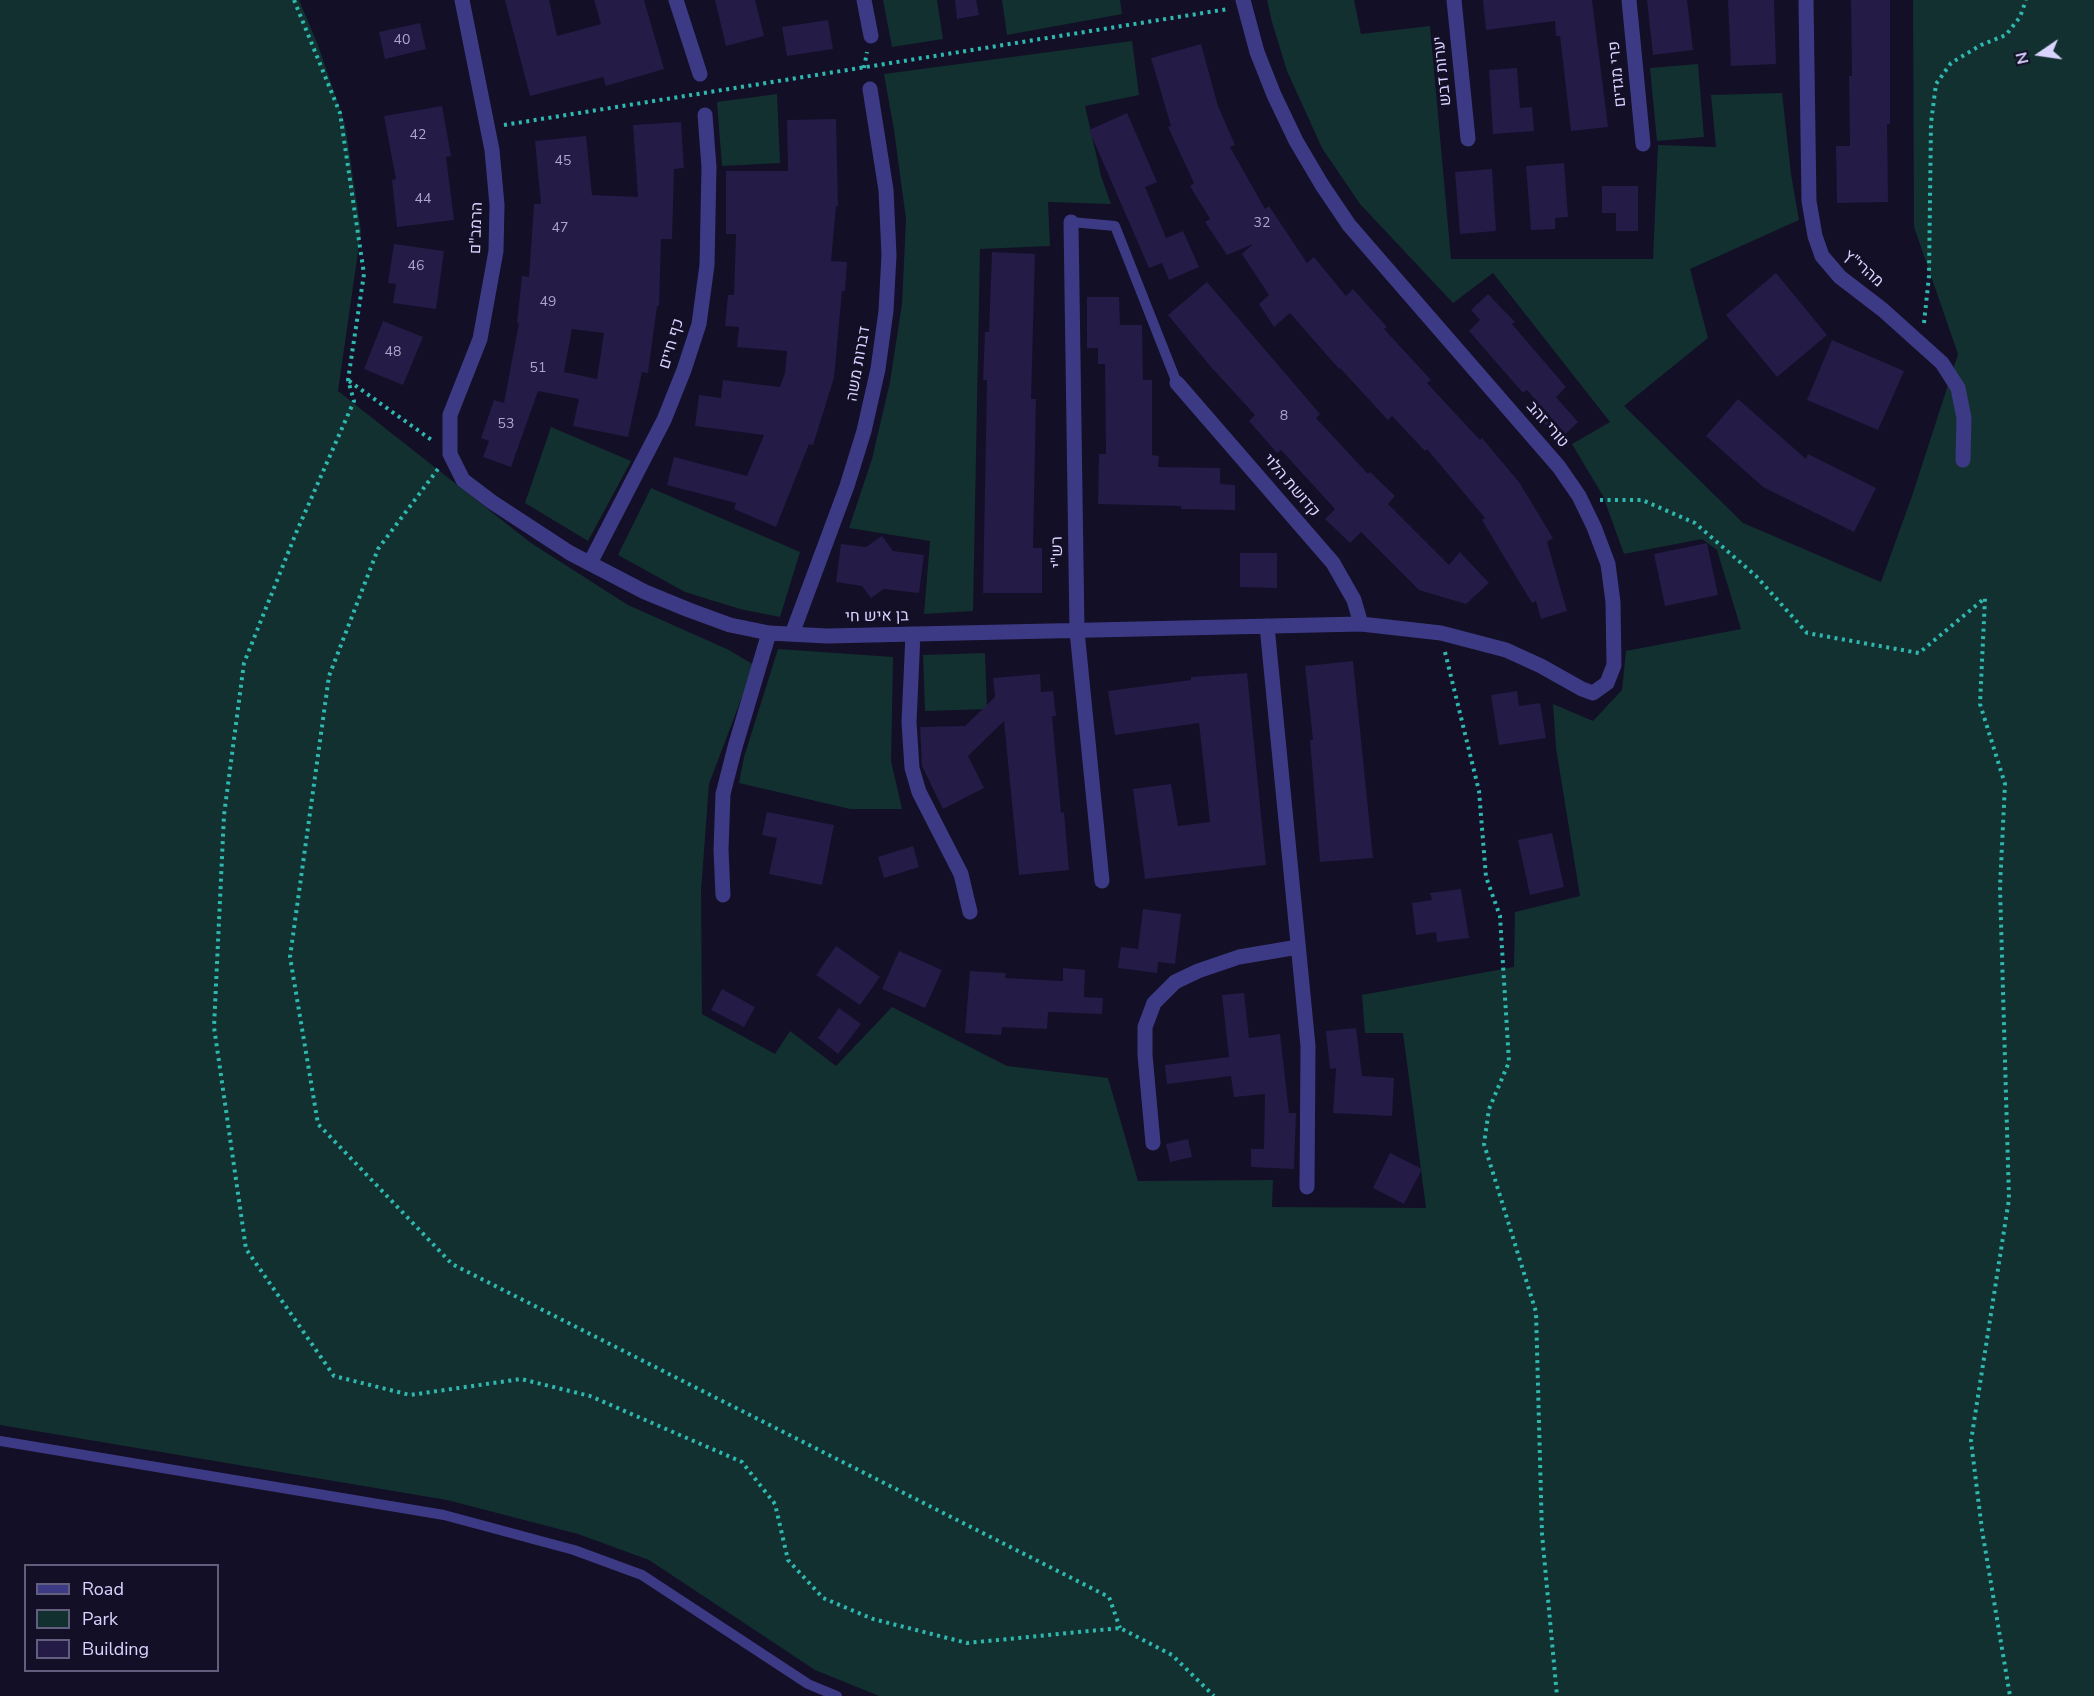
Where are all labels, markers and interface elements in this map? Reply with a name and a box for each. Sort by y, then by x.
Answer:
north arrow [2010,24,2070,84]
house number: 40 [394,33,410,49]
street label: יערות דבש [1430,35,1456,107]
street label: פרי מגדים [1605,40,1631,108]
text: N [2010,50,2035,66]
house number: 42 [410,128,426,144]
house number: 45 [555,154,571,170]
house number: 44 [415,192,431,208]
street label: הרמב"ם [466,202,488,254]
house number: 32 [1254,216,1270,232]
house number: 47 [552,221,568,237]
street label: מהרי"ץ [1839,246,1887,292]
house number: 46 [408,259,424,275]
house number: 49 [540,295,556,311]
street label: כף חיים [655,316,689,372]
street label: דברות משה [843,325,875,403]
house number: 48 [385,345,401,361]
house number: 51 [530,361,546,377]
street label: טורי זהב [1522,398,1572,452]
house number: 8 [1280,409,1288,425]
house number: 53 [498,417,514,433]
street label: קדושת הלוי [1259,451,1323,521]
street label: רש"י [1048,536,1068,568]
street label: בן איש חי [845,607,909,627]
legend [24,1564,219,1672]
text: Road [82,1577,124,1601]
text: Park [82,1607,118,1631]
text: Building [82,1637,149,1661]

